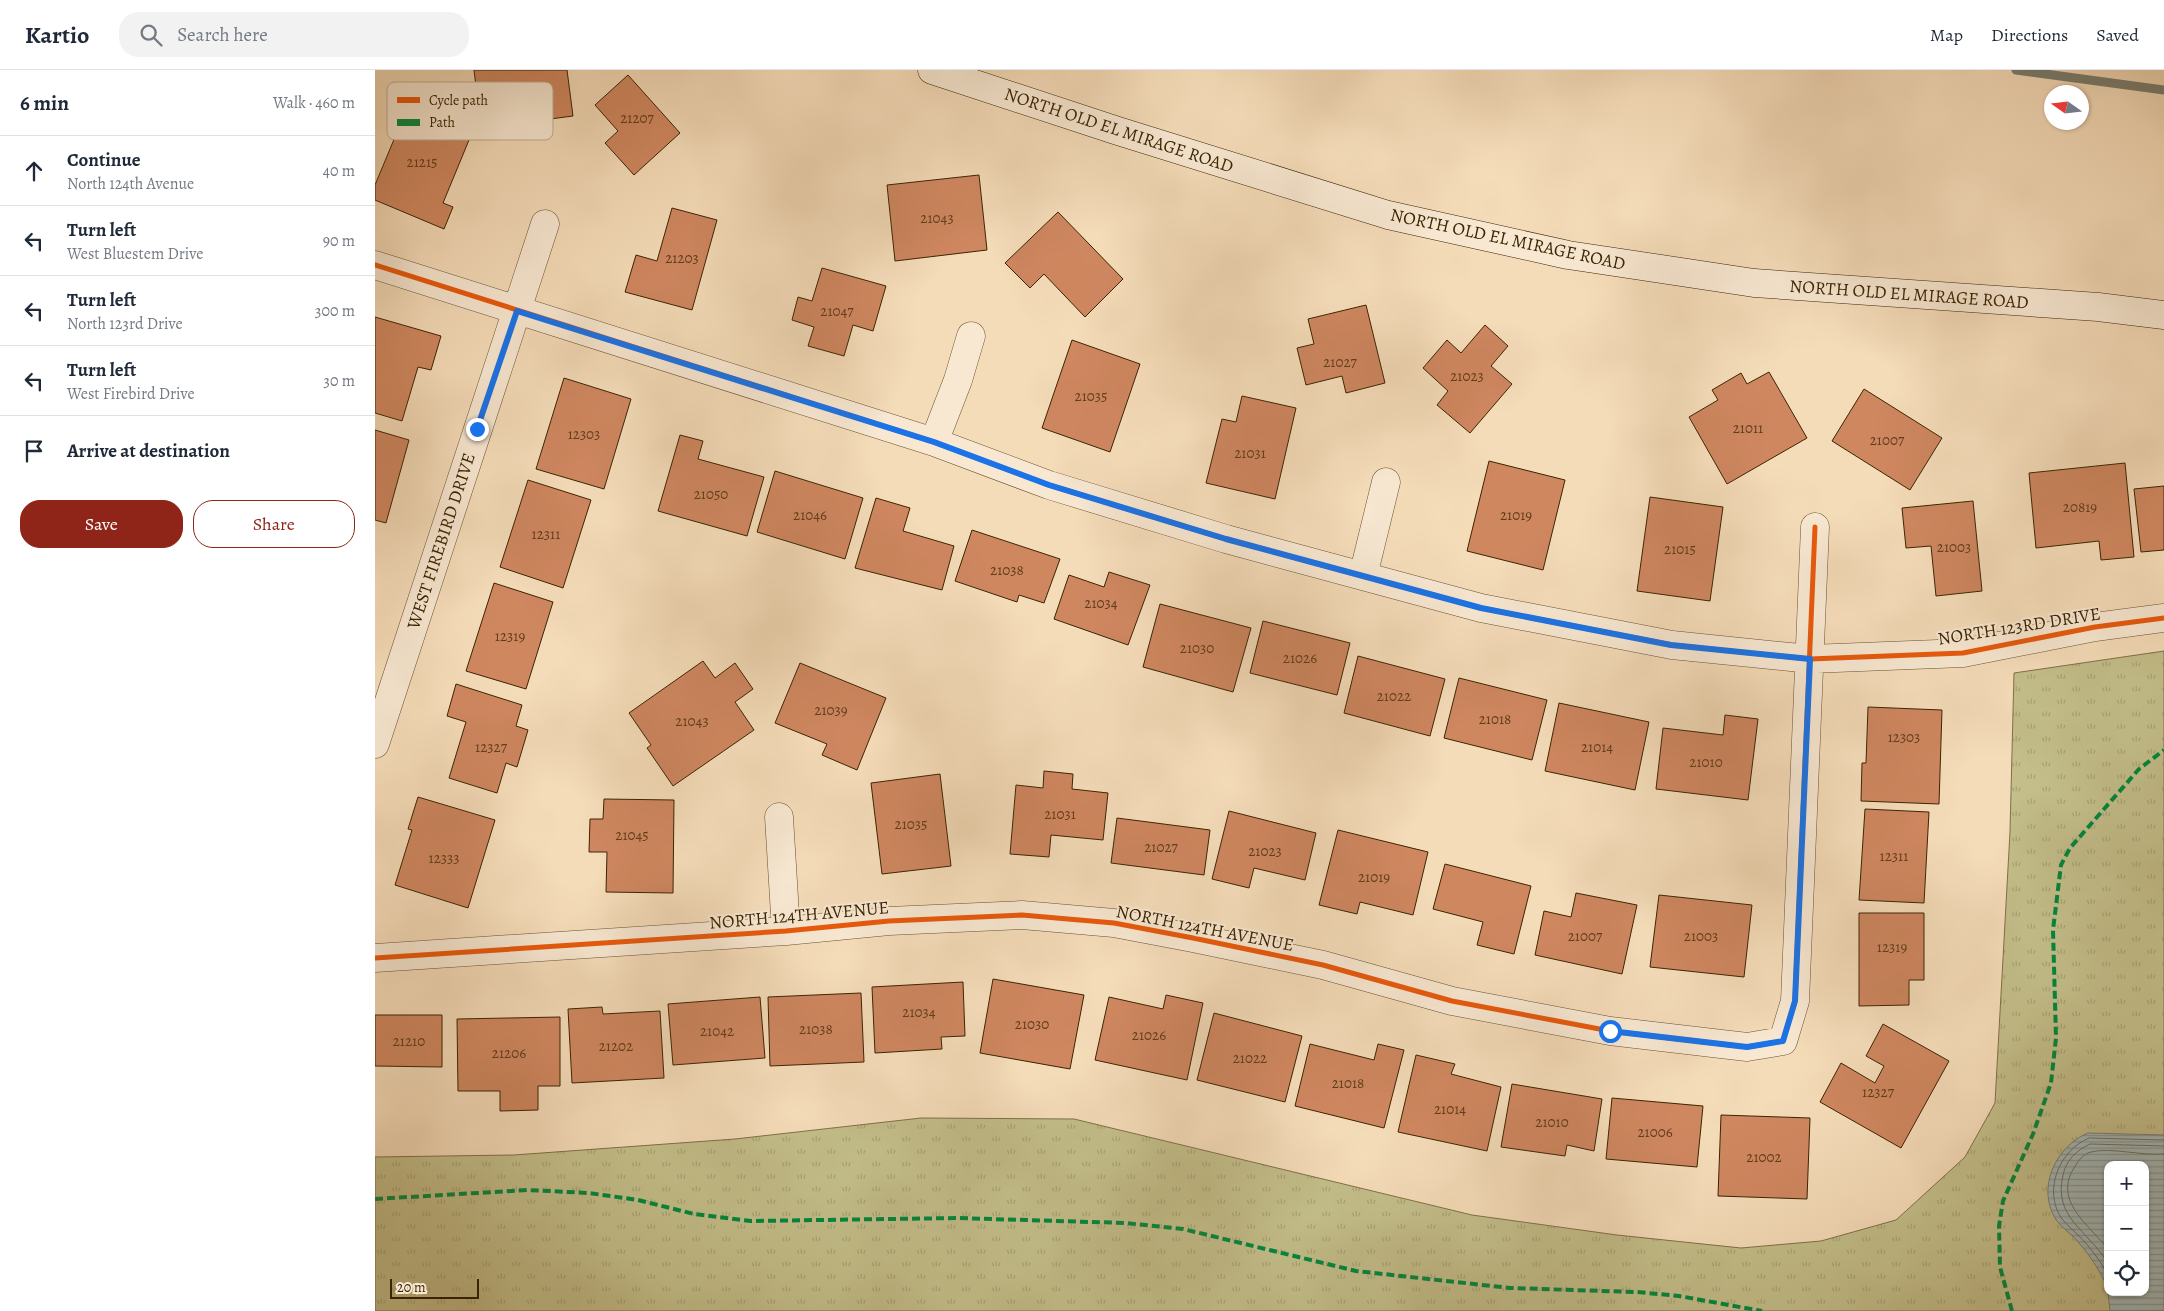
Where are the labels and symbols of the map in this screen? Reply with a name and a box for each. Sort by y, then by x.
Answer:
legend [387,82,553,140]
street label: NORTH OLD EL MIRAGE ROAD [1001,82,1237,178]
north arrow [2044,85,2089,130]
text: Cycle path [429,91,489,110]
house number: 21207 [620,108,655,128]
text: Path [429,113,456,132]
house number: 21215 [407,152,437,172]
street label: NORTH OLD EL MIRAGE ROAD [1388,202,1628,276]
house number: 21043 [920,208,954,228]
house number: 21203 [665,248,699,268]
street label: NORTH OLD EL MIRAGE ROAD [1789,274,2029,314]
house number: 21047 [820,301,854,321]
house number: 21027 [1323,352,1358,372]
house number: 21023 [1450,366,1484,386]
house number: 21035 [1075,386,1107,406]
route end [466,418,489,441]
house number: 21011 [1733,418,1763,438]
house number: 12303 [568,424,600,444]
house number: 21007 [1870,430,1905,450]
house number: 21031 [1234,443,1266,463]
street label: WEST FIREBIRD DRIVE [401,450,481,633]
house number: 21050 [694,484,728,504]
house number: 20819 [2063,497,2097,517]
house number: 21046 [793,505,827,525]
house number: 21019 [1500,505,1532,525]
house number: 12311 [532,524,560,544]
house number: 21003 [1937,537,1971,557]
house number: 21015 [1664,539,1696,559]
house number: 21038 [990,560,1024,580]
house number: 21034 [1084,593,1118,613]
street label: NORTH 123RD DRIVE [1936,601,2102,651]
house number: 12319 [495,626,525,646]
house number: 21030 [1180,638,1214,658]
house number: 21026 [1283,648,1317,668]
house number: 21022 [1377,686,1411,706]
house number: 21039 [814,700,848,720]
house number: 21018 [1479,709,1511,729]
house number: 21043 [675,711,709,731]
house number: 12303 [1888,727,1920,747]
house number: 12327 [475,737,508,757]
house number: 21014 [1581,737,1613,757]
house number: 21010 [1689,752,1723,772]
house number: 21031 [1044,804,1076,824]
house number: 21035 [895,814,927,834]
house number: 21045 [615,825,649,845]
house number: 21027 [1144,837,1179,857]
house number: 21023 [1248,841,1282,861]
house number: 12311 [1880,846,1908,866]
house number: 12333 [429,848,459,868]
house number: 21019 [1358,867,1390,887]
street label: NORTH 124TH AVENUE [708,895,890,935]
street label: NORTH 124TH AVENUE [1114,899,1296,957]
house number: 21007 [1568,926,1603,946]
house number: 21003 [1684,926,1718,946]
house number: 12319 [1877,937,1907,957]
house number: 21034 [902,1002,936,1022]
house number: 21030 [1015,1014,1049,1034]
house number: 21038 [799,1019,833,1039]
route start [1599,1020,1622,1043]
house number: 21042 [700,1021,734,1041]
house number: 21026 [1132,1025,1166,1045]
house number: 21210 [393,1031,425,1051]
house number: 21202 [599,1036,633,1056]
house number: 21206 [492,1043,526,1063]
house number: 21022 [1233,1048,1267,1068]
house number: 21018 [1332,1073,1364,1093]
house number: 12327 [1862,1082,1895,1102]
house number: 21014 [1434,1099,1466,1119]
house number: 21010 [1535,1112,1569,1132]
house number: 21006 [1637,1122,1673,1142]
house number: 21002 [1746,1147,1782,1167]
scale bar [390,1276,479,1299]

